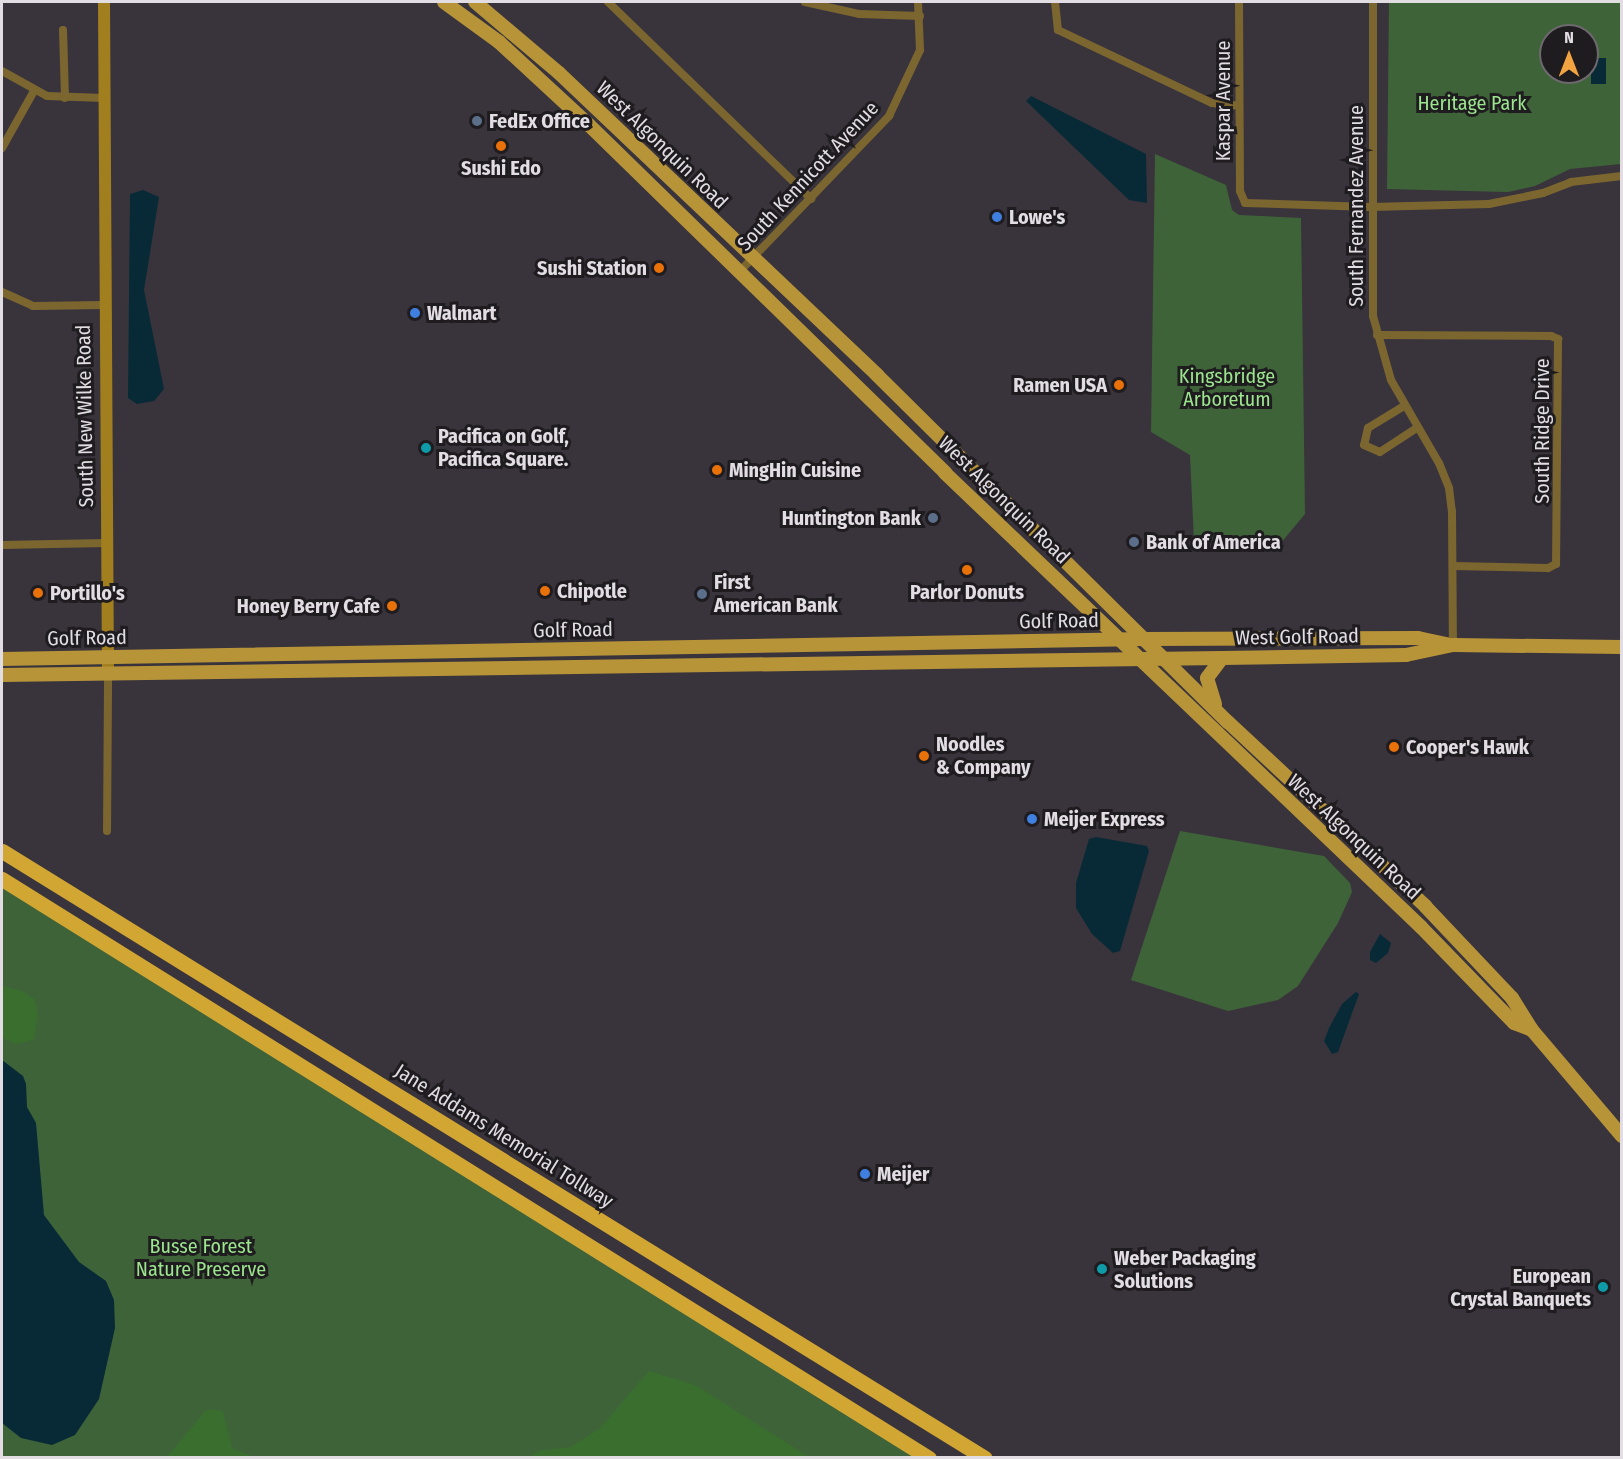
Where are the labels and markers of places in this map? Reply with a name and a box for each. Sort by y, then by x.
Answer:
place label: FedEx Office [489,109,590,133]
marker: FedEx Office [470,114,484,128]
marker: Sushi Edo [494,139,508,153]
place label: Sushi Edo [461,156,541,180]
place label: Lowe's [1009,205,1065,229]
marker: Lowe's [990,210,1004,224]
place label: Sushi Station [537,256,647,280]
marker: Sushi Station [652,261,666,275]
place label: Walmart [427,301,497,325]
marker: Walmart [408,306,422,320]
place label: Ramen USA [1013,373,1107,397]
marker: Ramen USA [1112,378,1126,392]
place label: Pacifica on Golf, Pacifica Square. [438,424,569,471]
marker: Pacifica on Golf, Pacifica Square. [419,441,433,455]
place label: MingHin Cuisine [729,458,861,482]
marker: MingHin Cuisine [710,463,724,477]
place label: Huntington Bank [782,506,921,530]
marker: Huntington Bank [926,511,940,525]
place label: Bank of America [1146,530,1281,554]
marker: Bank of America [1127,535,1141,549]
marker: Parlor Donuts [960,563,974,577]
place label: First American Bank [714,570,838,617]
place label: Chipotle [557,579,627,603]
place label: Parlor Donuts [910,580,1024,604]
place label: Portillo's [50,581,125,605]
marker: Chipotle [538,584,552,598]
marker: Portillo's [31,586,45,600]
marker: First American Bank [695,587,709,601]
place label: Honey Berry Cafe [237,594,380,618]
marker: Honey Berry Cafe [385,599,399,613]
place label: Noodles & Company [936,732,1031,779]
place label: Cooper's Hawk [1406,735,1529,759]
marker: Cooper's Hawk [1387,740,1401,754]
marker: Noodles & Company [917,749,931,763]
place label: Meijer Express [1044,807,1165,831]
marker: Meijer Express [1025,812,1039,826]
place label: Meijer [877,1162,929,1186]
marker: Meijer [858,1167,872,1181]
place label: Weber Packaging Solutions [1114,1246,1256,1293]
marker: Weber Packaging Solutions [1095,1262,1109,1276]
place label: European Crystal Banquets [1450,1264,1591,1311]
marker: European Crystal Banquets [1596,1280,1610,1294]

